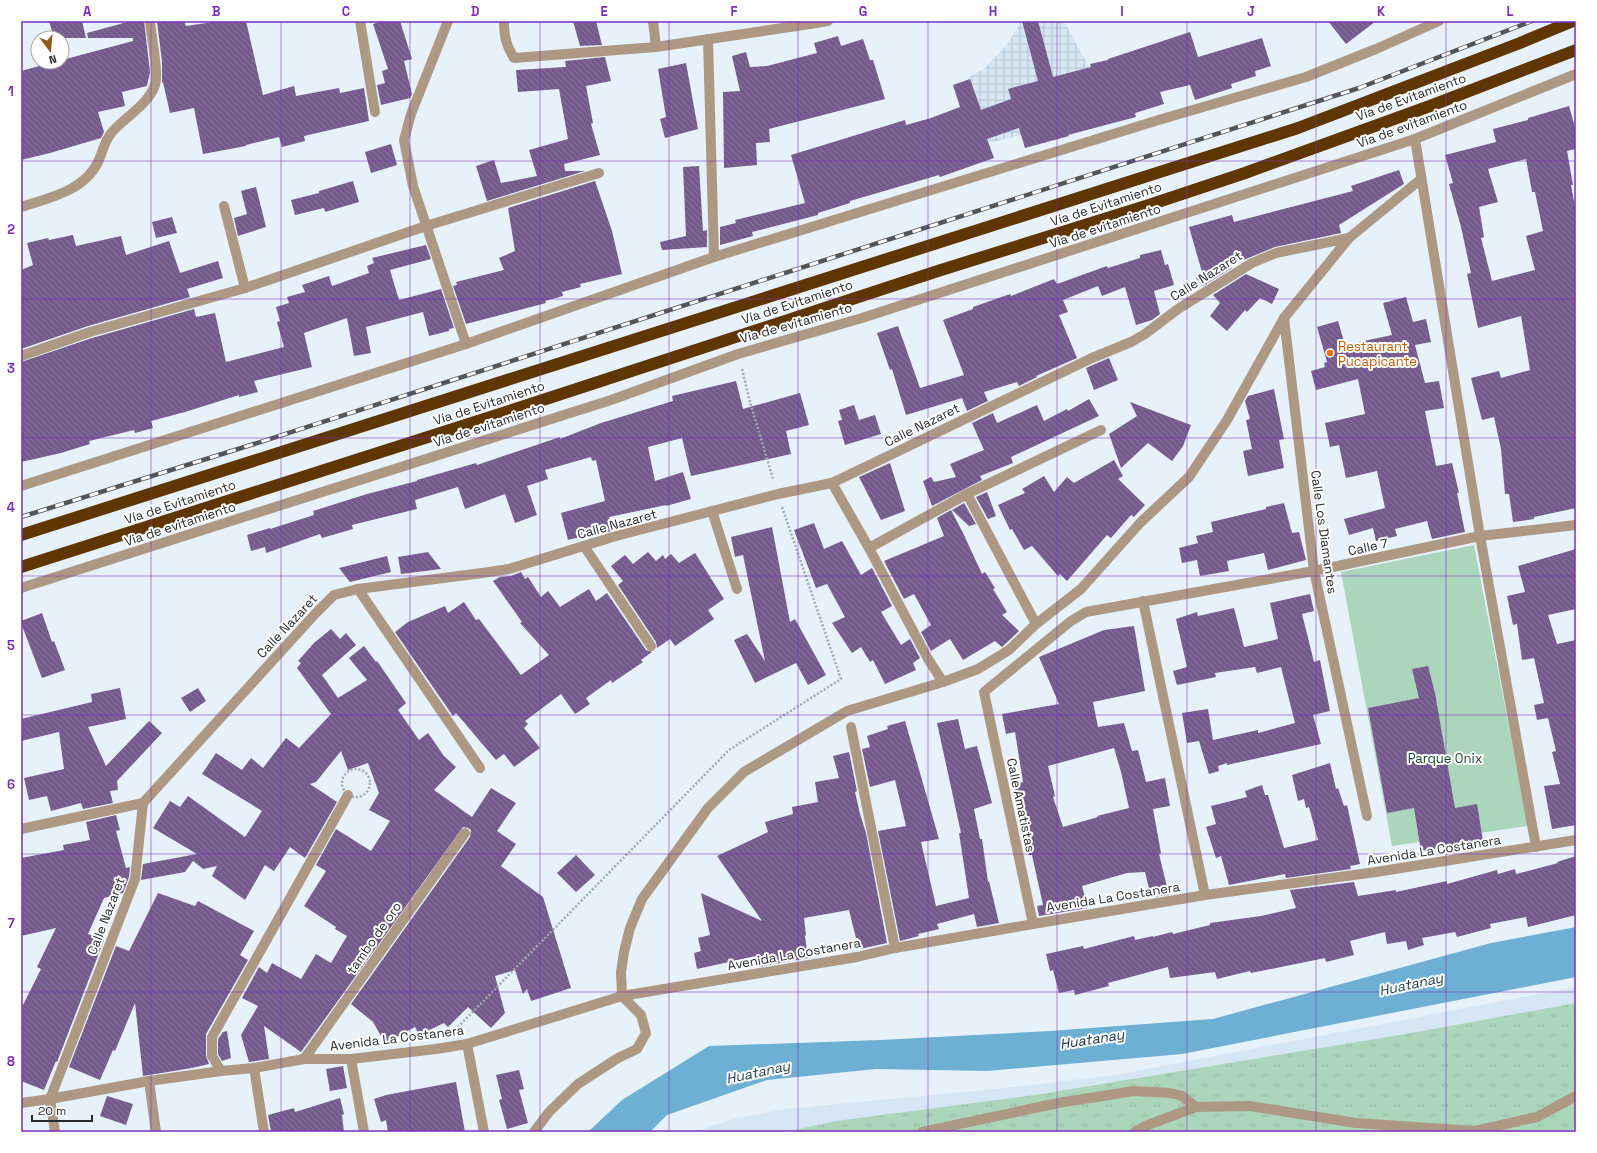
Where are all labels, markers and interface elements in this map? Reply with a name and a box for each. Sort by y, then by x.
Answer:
text: A [83,3,92,20]
text: B [212,3,221,20]
text: C [342,3,350,20]
text: D [471,3,480,20]
text: E [600,3,608,20]
text: F [731,3,738,20]
text: G [859,3,867,20]
text: H [989,3,997,20]
text: I [1120,3,1124,20]
text: J [1247,3,1255,20]
text: K [1377,3,1386,20]
text: L [1506,3,1514,20]
north arrow [30,30,70,70]
text: N [47,52,58,67]
street label: Vía de Evitamiento [1354,69,1468,125]
text: 1 [8,83,14,100]
street label: Via de evitamiento [1355,96,1469,152]
street label: Vía de Evitamiento [1048,178,1164,230]
street label: Via de evitamiento [1047,200,1163,252]
text: 2 [7,221,15,238]
street label: Calle Nazaret [1167,247,1245,305]
street label: Vía de Evitamiento [739,276,855,328]
street label: Via de evitamiento [738,299,854,347]
place label: Restaurant Pucapicante [1338,338,1417,370]
marker: Restaurant Pucapicante [1325,348,1335,358]
text: 3 [7,360,15,377]
street label: Vía de Evitamiento [431,377,547,429]
street label: Via de evitamiento [431,399,547,451]
street label: Calle Nazaret [882,399,962,451]
street label: Calle Los Diamantes [1307,469,1341,595]
street label: Vía de Evitamiento [122,476,238,528]
street label: Via de evitamiento [122,498,238,550]
text: 4 [7,499,15,516]
street label: Calle Nazaret [575,505,659,543]
street label: Calle 7 [1346,534,1390,560]
street label: Calle Nazaret [253,590,321,662]
text: 5 [7,637,15,654]
park label: Parque Onix [1408,750,1483,767]
street label: Calle Amatistas [1003,756,1039,854]
text: 6 [7,776,15,793]
street label: Avenida La Costanera [1366,831,1502,869]
street label: Calle Nazaret [83,875,129,957]
street label: Avenida La Costanera [1045,878,1181,916]
street label: tambo de oro [343,899,405,977]
text: 7 [7,915,15,932]
street label: Avenida La Costanera [726,934,862,974]
water label: Huatanay [1377,968,1446,1000]
street label: Avenida La Costanera [329,1021,466,1055]
water label: Huatanay [1059,1025,1127,1053]
text: 8 [7,1053,15,1070]
water label: Huatanay [724,1056,793,1088]
scale bar [32,1097,92,1123]
text: 20 m [38,1103,66,1119]

